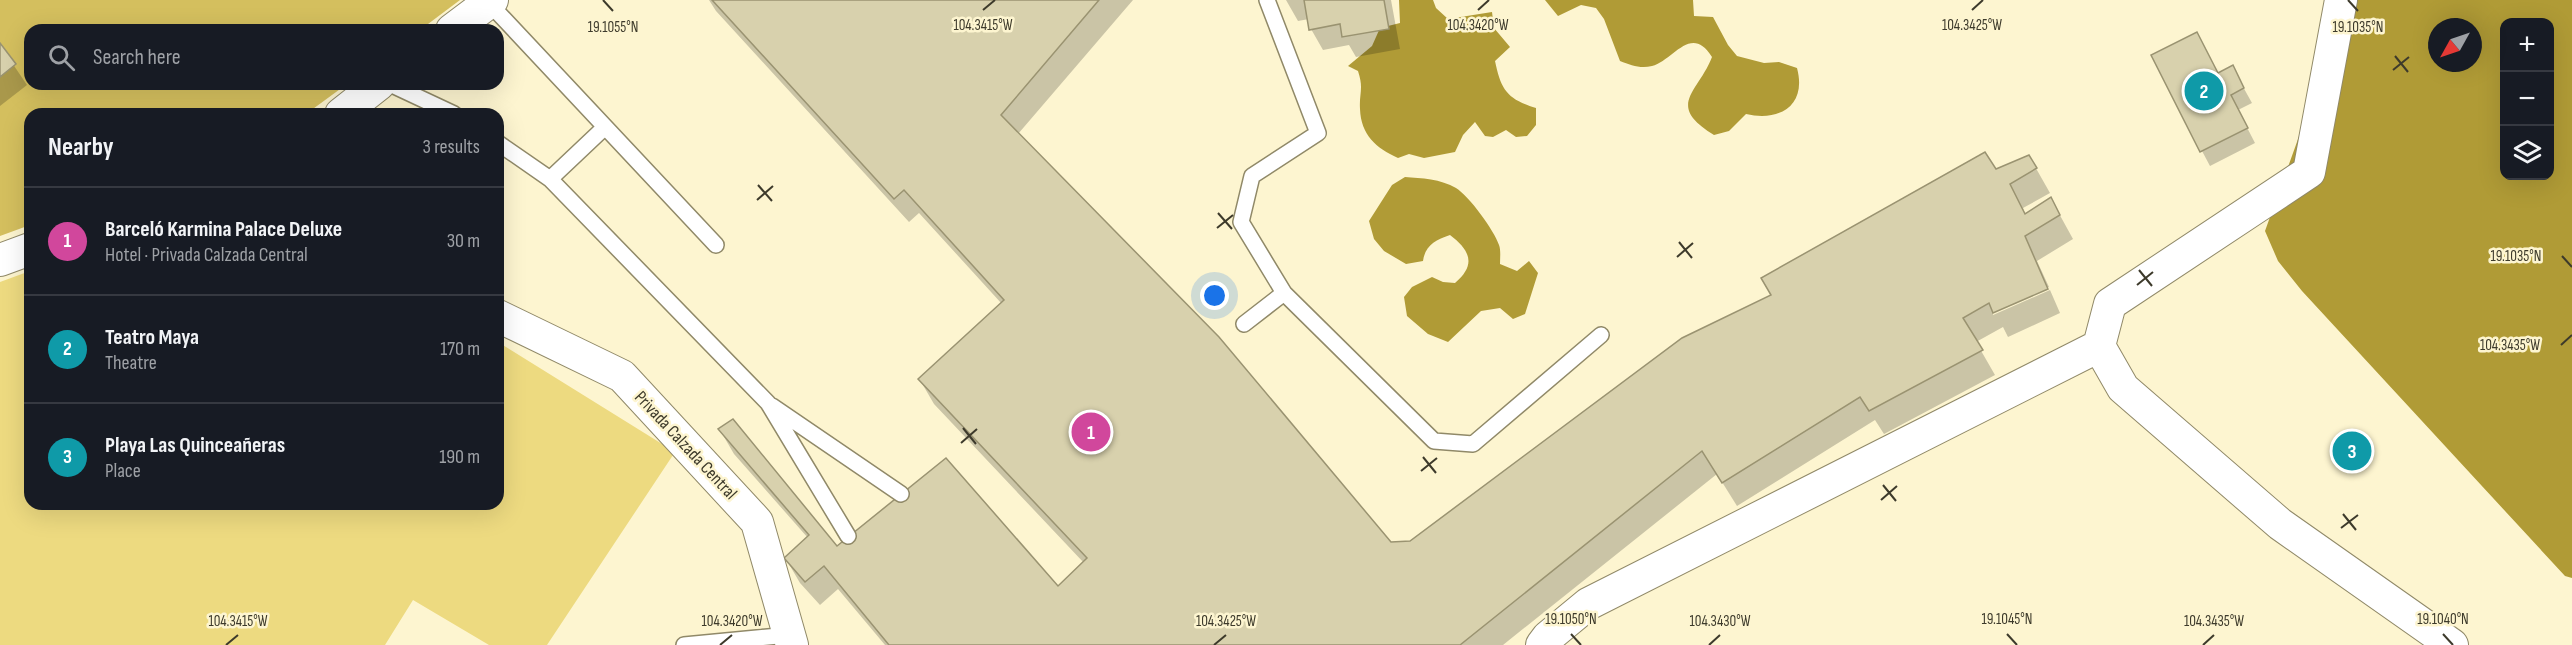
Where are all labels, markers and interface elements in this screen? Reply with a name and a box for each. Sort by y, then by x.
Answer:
text: 104.3415°W [953,16,1013,35]
text: 104.3420°W [1448,16,1509,35]
text: 104.3425°W [1942,16,2002,35]
text: 19.1055°N [588,18,638,37]
text: 19.1035°N [2333,18,2383,37]
north arrow [2428,18,2482,72]
map controls [2500,18,2554,180]
button: + [2500,18,2554,72]
search box [24,24,504,90]
icon: search [45,41,78,74]
text: Search here [93,44,180,71]
pin: 2 [2184,68,2224,113]
button: − [2500,72,2554,126]
button: layers [2500,126,2554,180]
text: Nearby [48,132,114,163]
text: 3 results [423,135,480,159]
text: Barceló Karmina Palace Deluxe [105,216,342,243]
text: 1 [64,229,71,253]
text: 30 m [447,229,480,253]
text: Hotel · Privada Calzada Central [105,243,308,267]
text: 19.1035°N [2491,247,2541,266]
your location [1200,281,1229,310]
text: Teatro Maya [105,324,199,351]
text: 104.3435°W [2480,336,2540,355]
text: 2 [63,337,72,361]
text: 170 m [440,337,480,361]
text: Theatre [105,351,157,375]
street label: Privada Calzada Central [630,387,741,504]
pin: 1 [1072,410,1110,454]
pin: 3 [2332,428,2372,474]
text: Playa Las Quinceañeras [105,432,285,459]
text: 3 [63,445,72,469]
text: 190 m [439,445,480,469]
text: Place [105,459,141,483]
text: 19.1050°N [1545,610,1597,629]
text: 19.1045°N [1982,610,2032,629]
text: 19.1040°N [2417,610,2469,629]
text: 104.3415°W [208,612,268,631]
text: 104.3420°W [702,612,763,631]
text: 104.3425°W [1196,612,1256,631]
text: 104.3430°W [1690,612,1751,631]
text: 104.3435°W [2184,612,2244,631]

